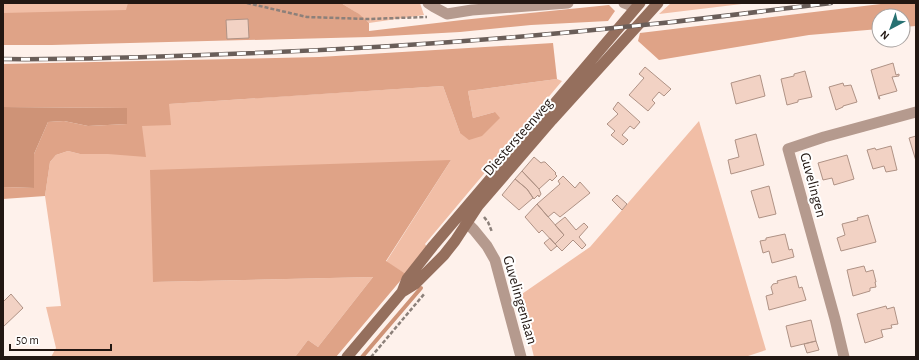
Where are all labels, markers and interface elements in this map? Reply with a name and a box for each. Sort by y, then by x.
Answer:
north arrow [871,8,911,48]
text: N [878,29,891,42]
street label: Diestersteenweg [480,95,556,179]
street label: Guvelingen [797,151,829,219]
street label: Guvelingenlaan [500,254,540,346]
scale bar [10,326,111,352]
text: 50 m [16,334,39,346]

